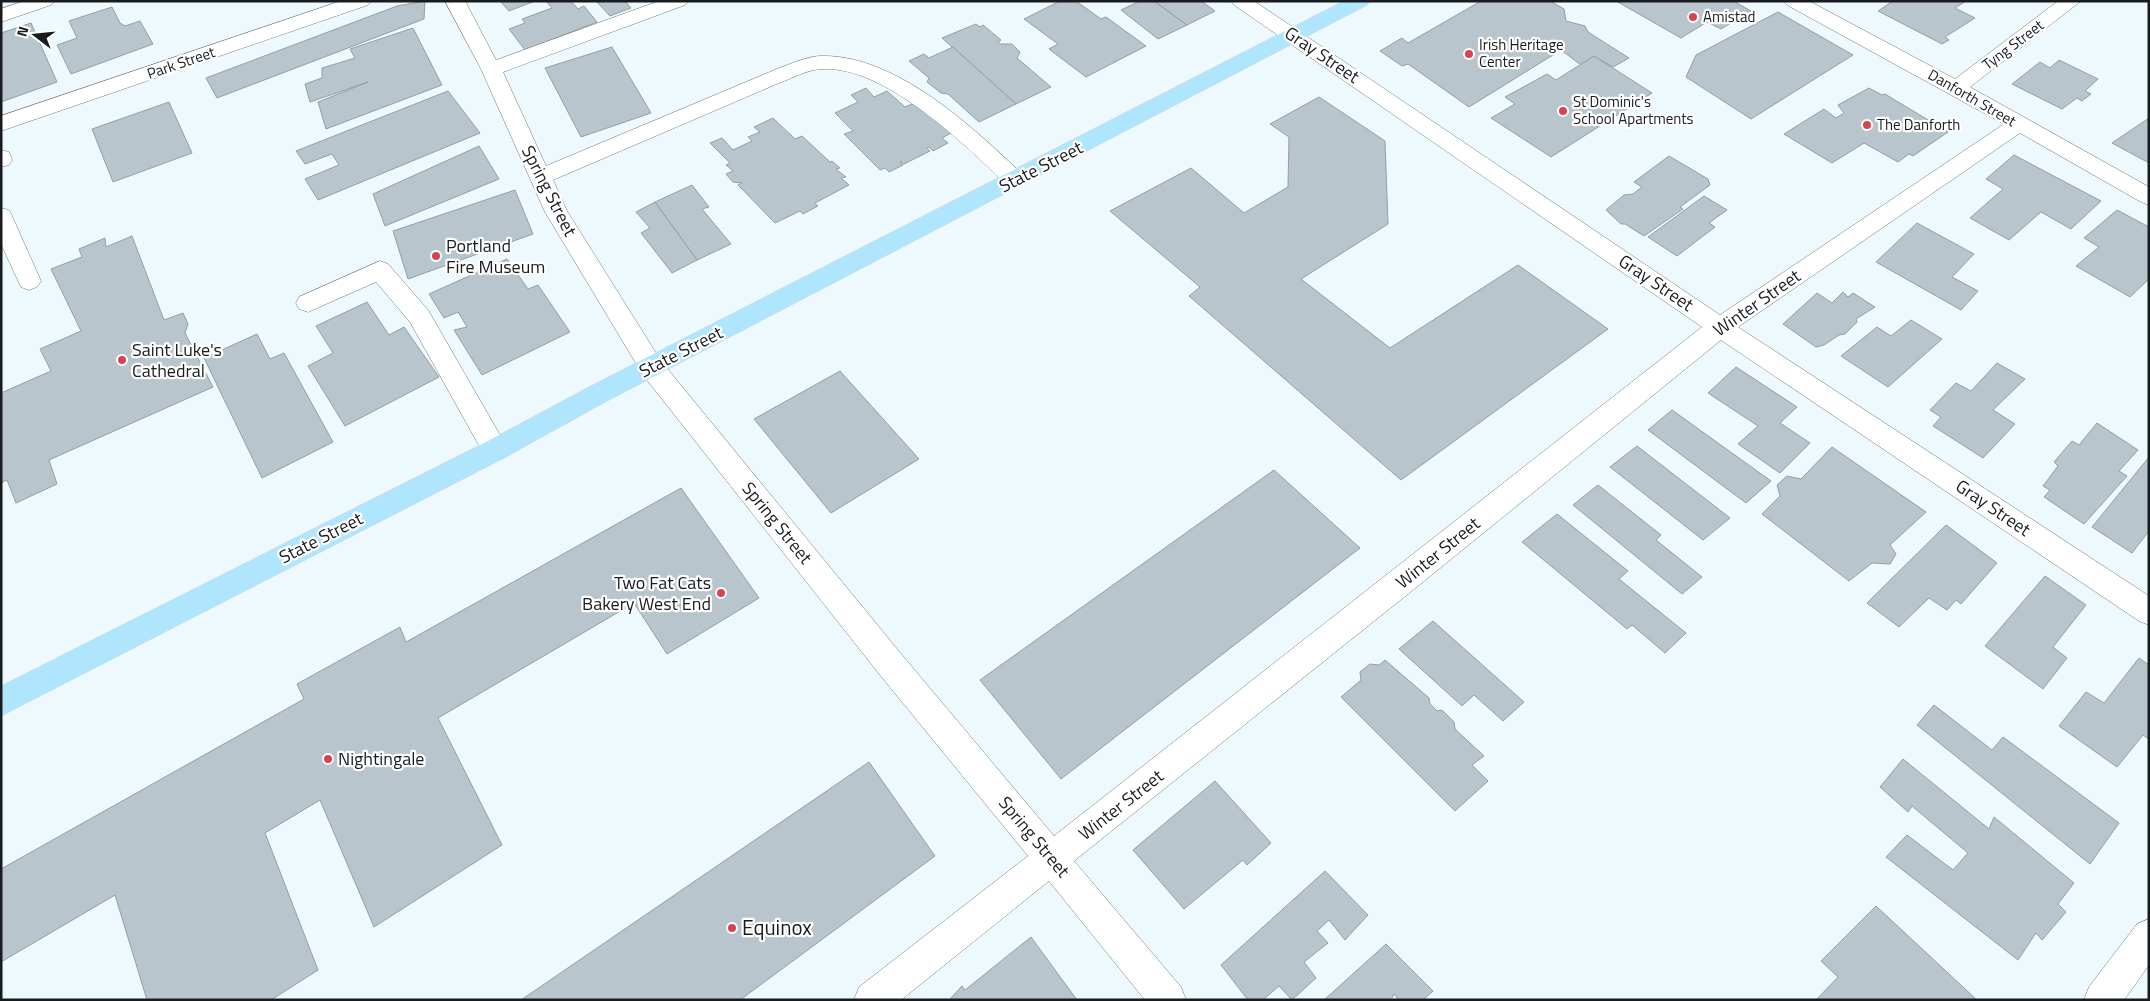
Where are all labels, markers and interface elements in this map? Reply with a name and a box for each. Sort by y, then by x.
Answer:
place label: Amistad [1703,5,1755,28]
north arrow [10,10,60,60]
marker: Amistad [1687,11,1699,23]
street label: Tyng Street [1977,13,2049,75]
street label: Gray Street [1279,20,1366,90]
text: N [11,24,33,39]
place label: Irish Heritage Center [1479,33,1564,73]
street label: Park Street [144,40,219,85]
marker: Irish Heritage Center [1463,48,1475,60]
street label: Danforth Street [1924,63,2021,133]
place label: St Dominic's School Apartments [1573,90,1694,130]
marker: St Dominic's School Apartments [1557,105,1569,117]
place label: The Danforth [1877,113,1960,136]
marker: The Danforth [1861,119,1873,131]
street label: State Street [994,134,1088,199]
street label: Spring Street [515,141,584,241]
place label: Portland Fire Museum [446,232,545,280]
street label: Gray Street [1613,248,1700,318]
marker: Portland Fire Museum [430,250,442,262]
street label: Winter Street [1707,262,1807,343]
street label: State Street [634,319,728,384]
place label: Saint Luke's Cathedral [132,336,222,384]
marker: Saint Luke's Cathedral [116,354,128,366]
street label: Gray Street [1950,473,2037,543]
street label: Spring Street [736,476,819,570]
street label: State Street [274,505,368,570]
street label: Winter Street [1390,510,1486,595]
place label: Two Fat Cats Bakery West End [582,569,711,617]
marker: Two Fat Cats Bakery West End [715,587,727,599]
place label: Nightingale [338,745,424,772]
marker: Nightingale [322,753,334,765]
street label: Winter Street [1072,762,1170,846]
street label: Spring Street [992,790,1077,884]
place label: Equinox [742,911,812,943]
marker: Equinox [726,922,738,934]

